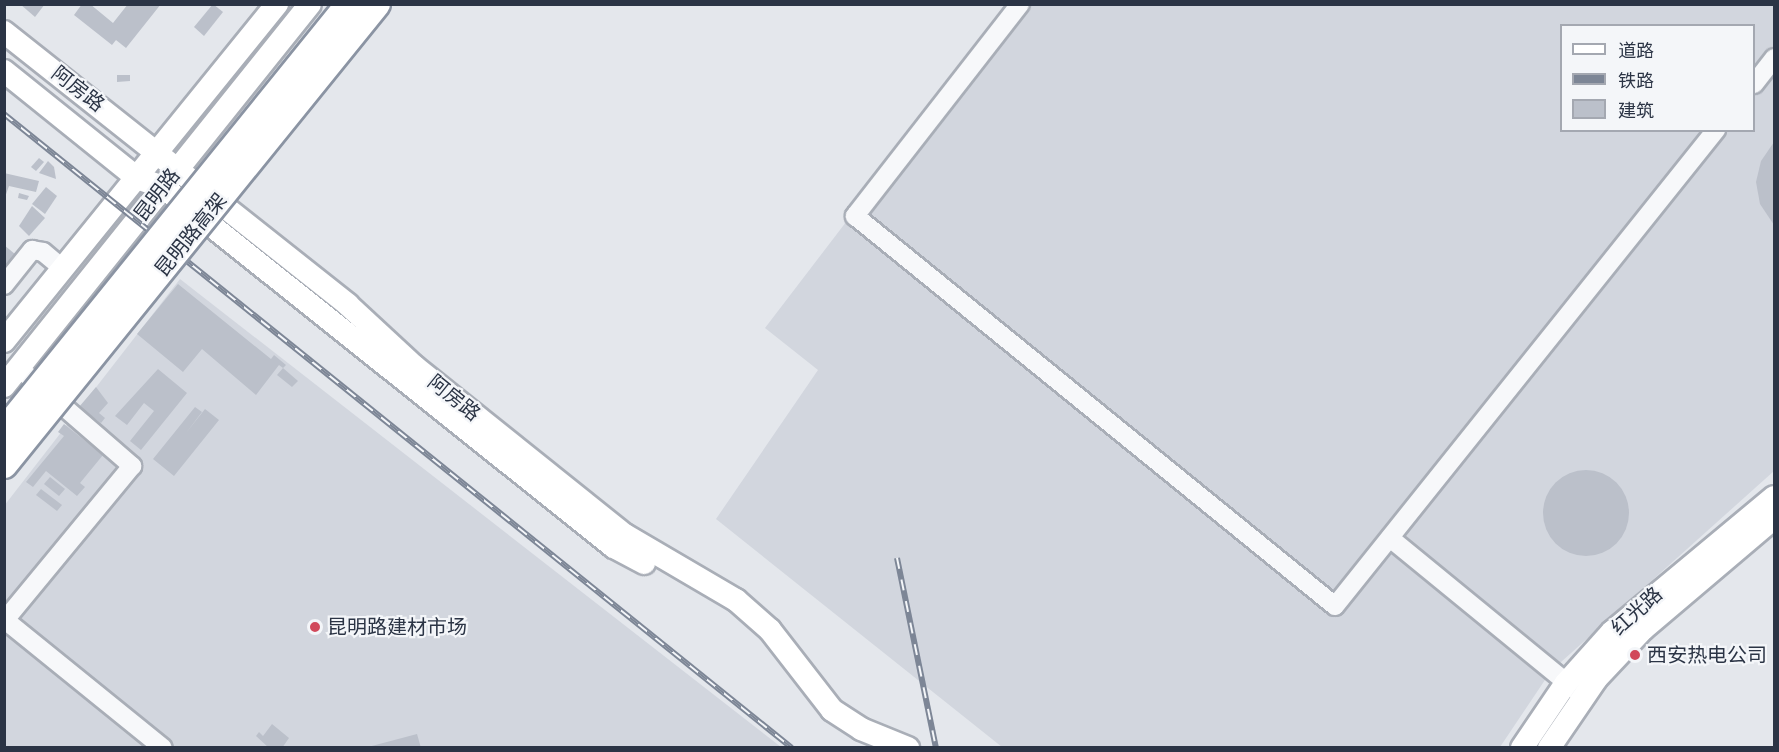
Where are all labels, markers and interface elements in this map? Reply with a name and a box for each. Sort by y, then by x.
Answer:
legend [1560,24,1755,132]
text: 道路 [1618,40,1654,61]
street label: 阿房路 [47,61,109,117]
text: 铁路 [1618,70,1654,91]
text: 建筑 [1618,100,1654,121]
street label: 昆明路 [129,164,185,226]
street label: 昆明路高架 [150,189,232,281]
street label: 阿房路 [423,370,485,426]
street label: 红光路 [1607,582,1667,640]
place label: 昆明路建材市场 [327,615,467,639]
marker: 昆明路建材市场 [308,620,322,634]
place label: 西安热电公司 [1647,643,1767,667]
marker: 西安热电公司 [1628,648,1642,662]

